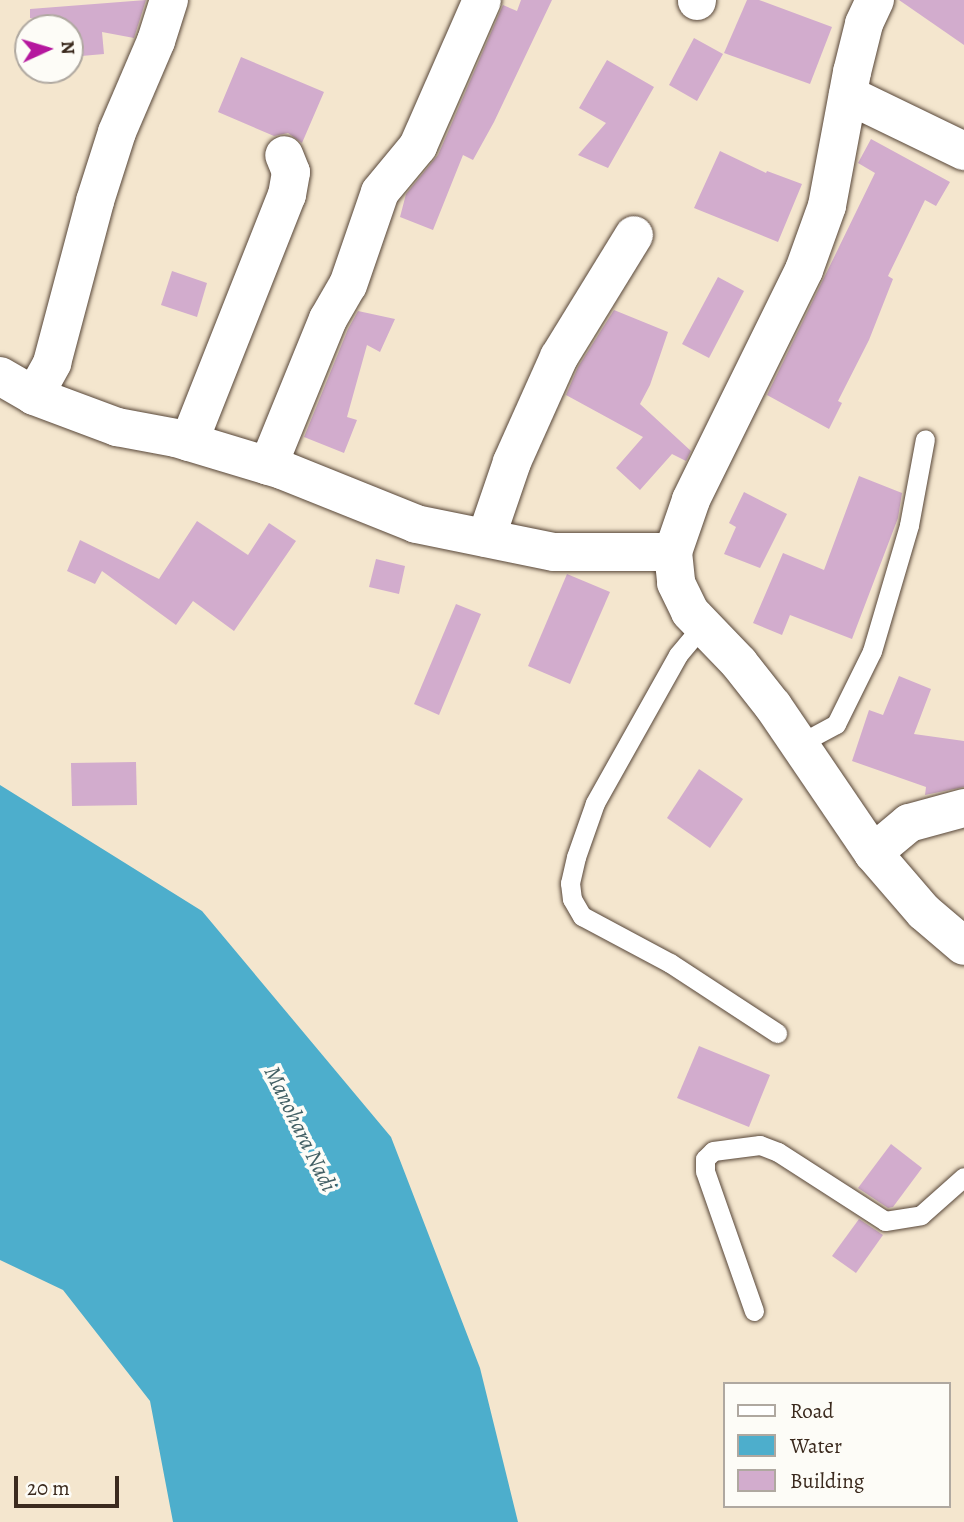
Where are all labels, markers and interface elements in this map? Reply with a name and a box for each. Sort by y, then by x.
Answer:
north arrow [14,14,84,84]
text: N [55,40,81,55]
water label: Manohara Nadi [258,1062,342,1196]
legend [722,1382,950,1508]
text: Road [790,1397,834,1425]
text: Water [790,1432,842,1460]
scale bar [18,1462,122,1506]
text: Building [790,1467,864,1495]
text: 20 m [27,1474,70,1502]

